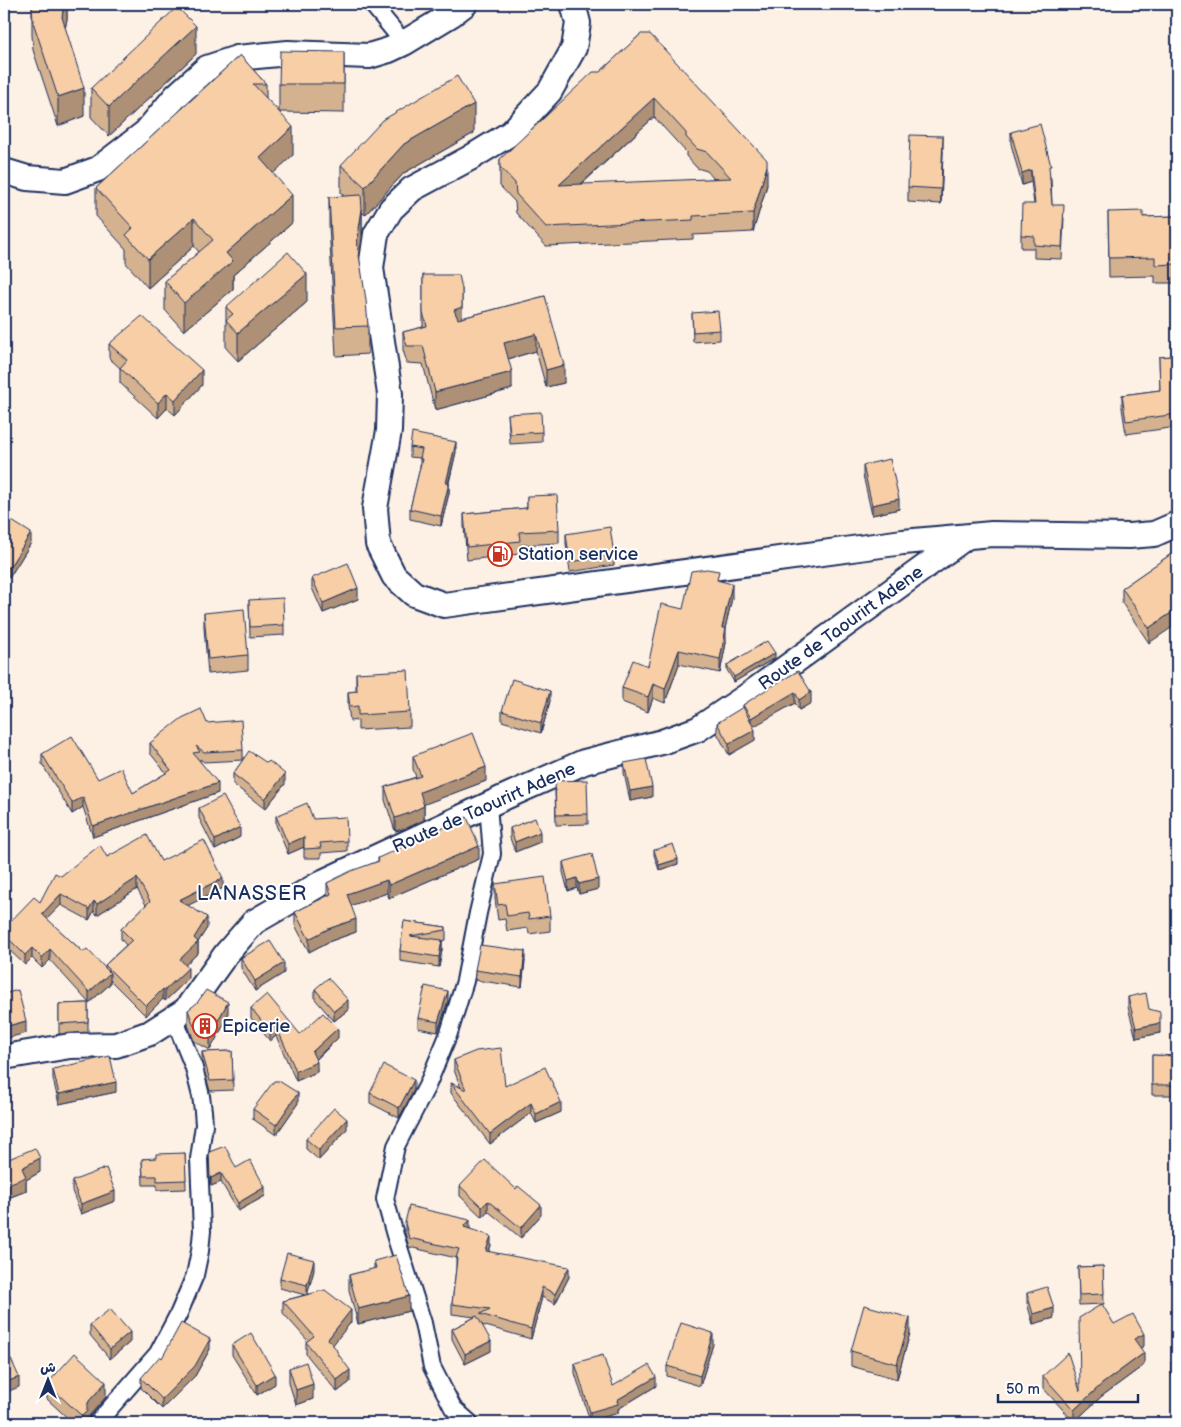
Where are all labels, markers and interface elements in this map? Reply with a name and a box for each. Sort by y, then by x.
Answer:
fuel station icon: Station service [487,541,513,567]
place label: Station service [518,544,639,565]
street label: Route de Taourirt Adene [755,561,928,695]
street label: Route de Taourirt Adene [389,758,579,858]
district label: LANASSER [197,882,307,906]
building icon: Epicerie [192,1013,218,1039]
place label: Epicerie [222,1016,290,1037]
north arrow [22,1354,72,1404]
text: ش [40,1359,56,1376]
scale bar [998,1372,1138,1404]
text: 50 m [1006,1380,1040,1399]

